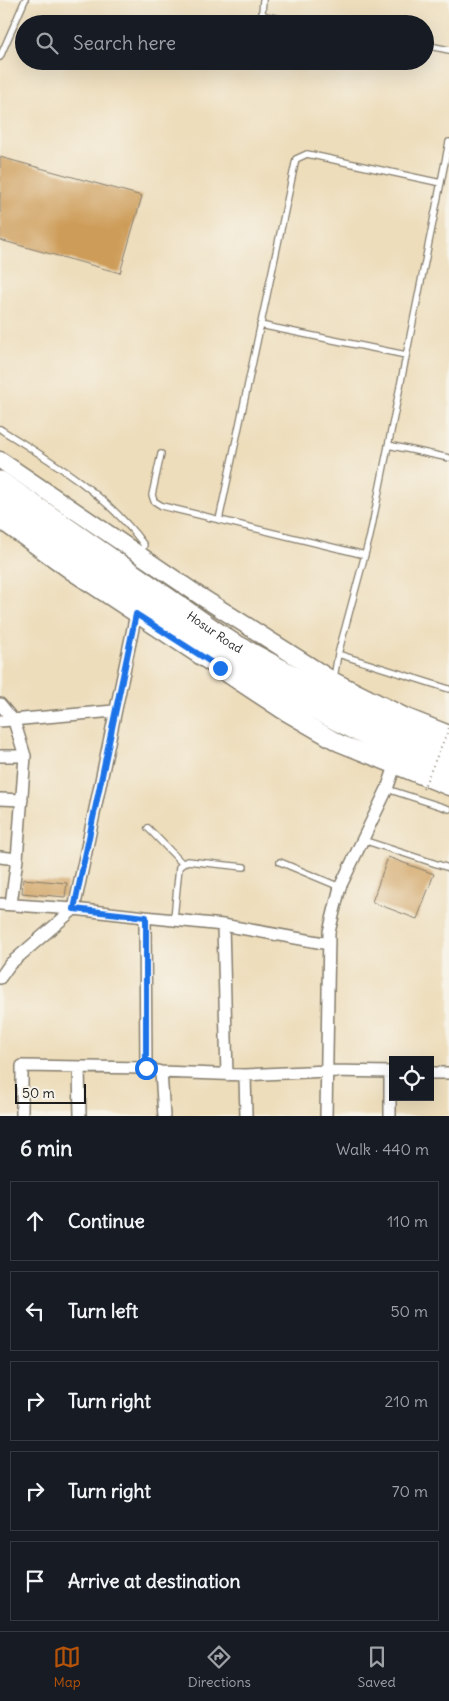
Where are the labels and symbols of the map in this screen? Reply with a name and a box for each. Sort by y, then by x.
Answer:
street label: Hosur Road [184,607,245,655]
route end [209,657,232,680]
route start [135,1057,158,1080]
scale bar [15,1081,86,1104]

